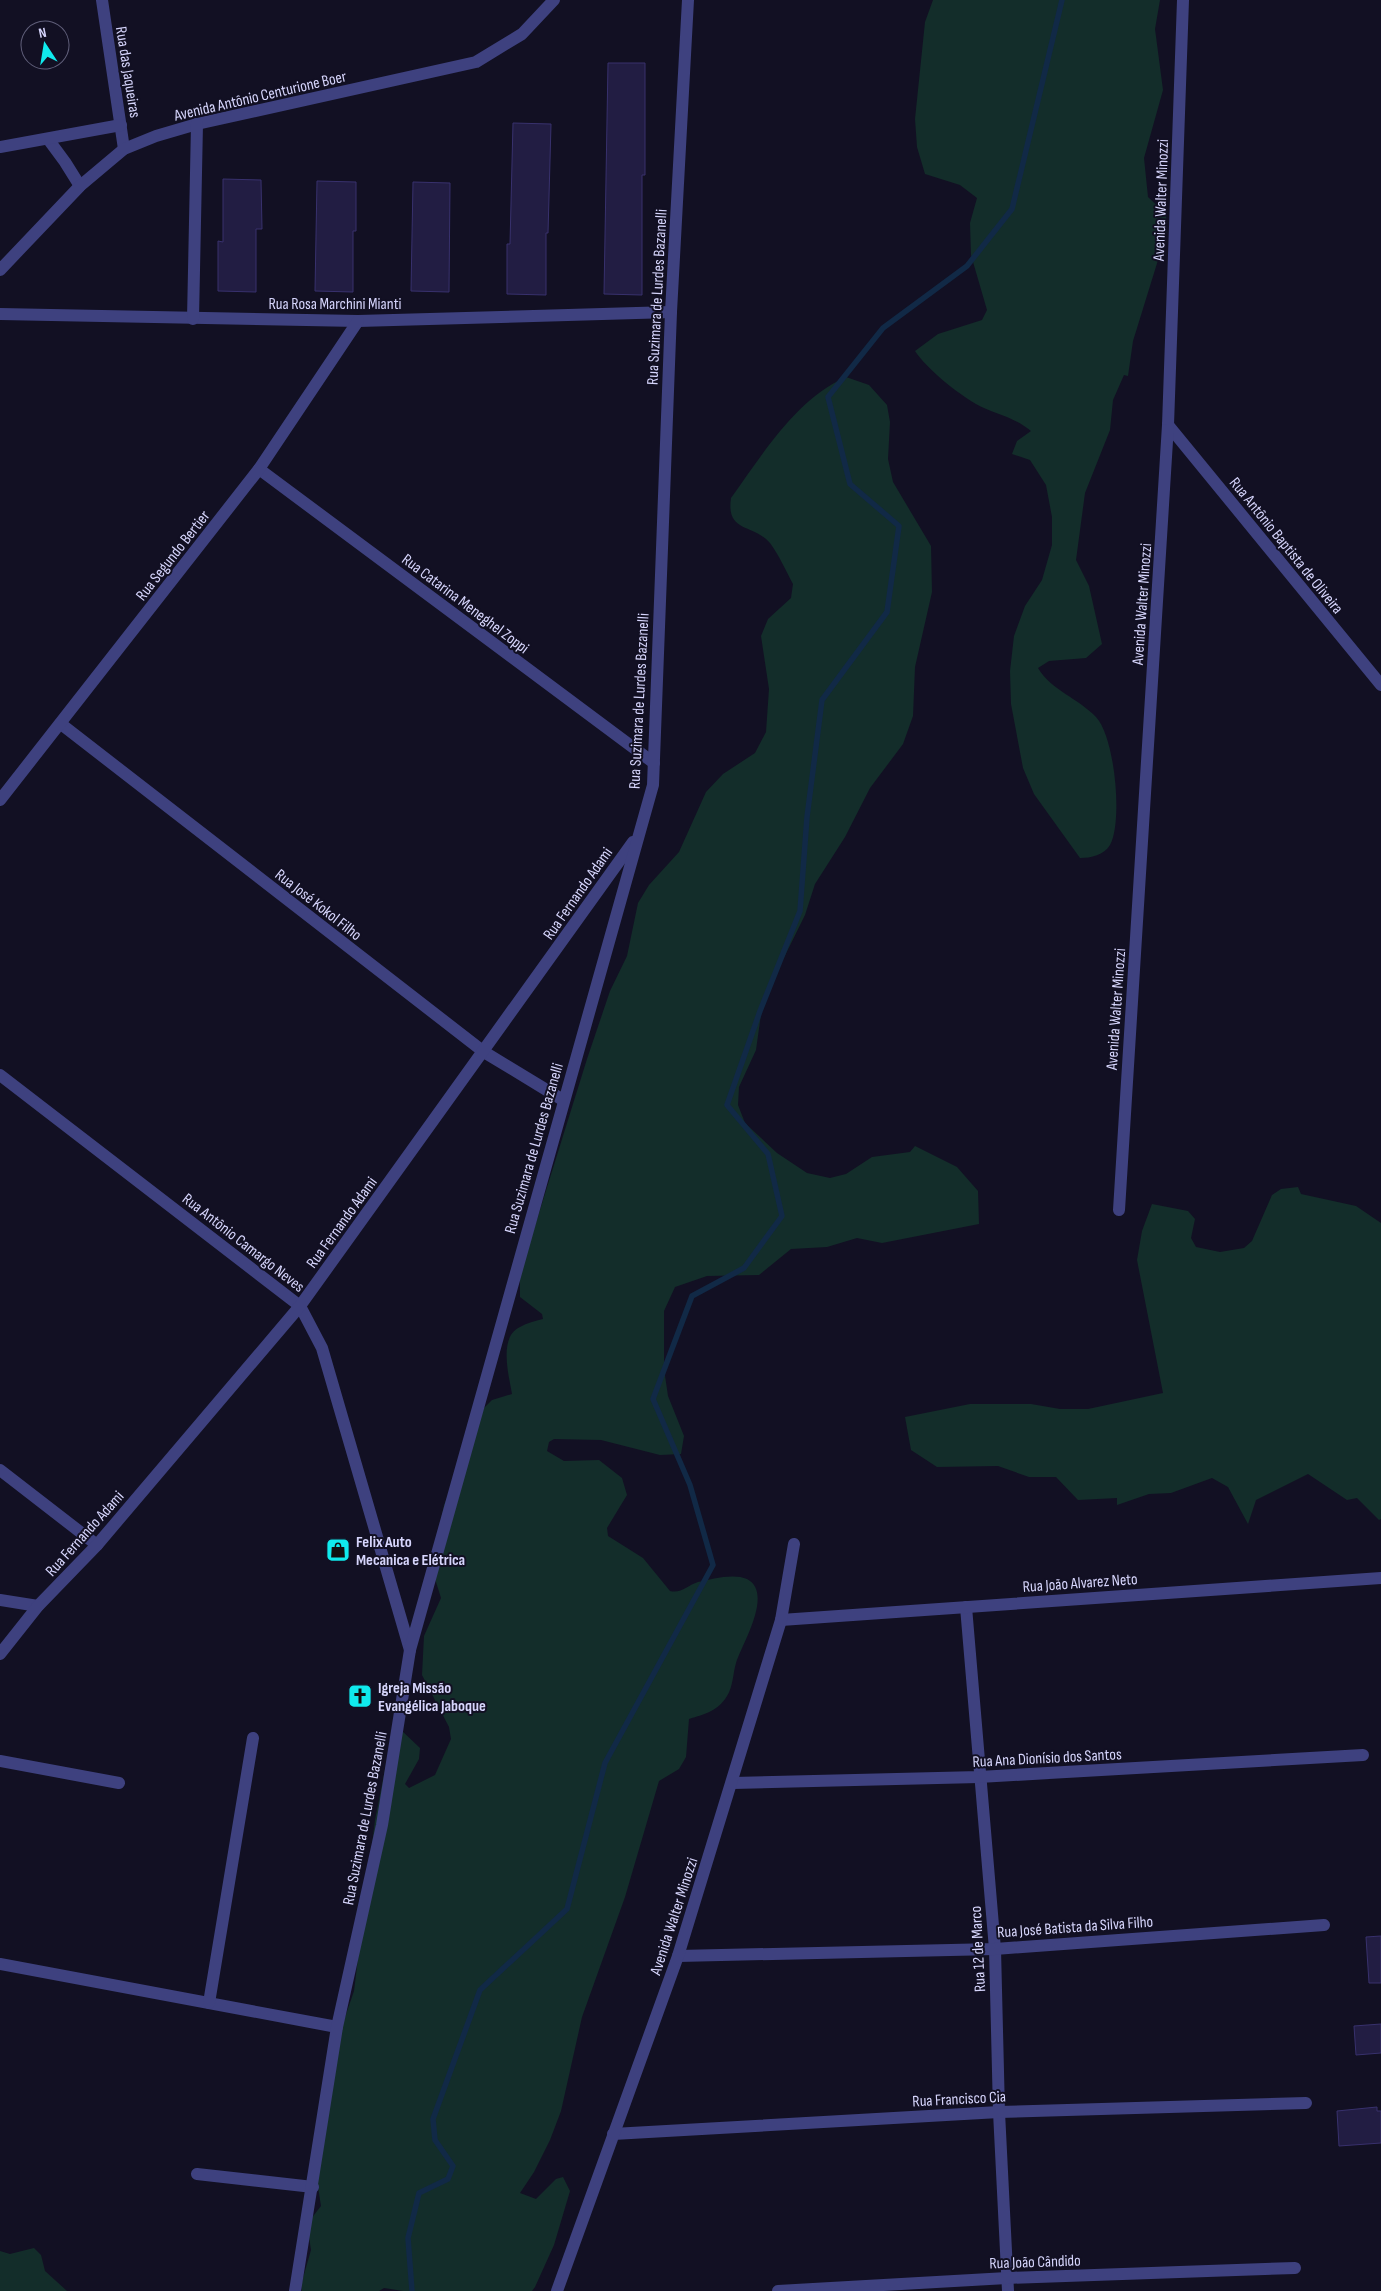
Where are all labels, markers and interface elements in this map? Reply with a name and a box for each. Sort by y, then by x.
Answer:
north arrow [20,20,70,70]
text: N [37,24,48,42]
street label: Rua das Jaqueiras [111,25,144,120]
street label: Avenida Antônio Centurione Boer [171,67,349,126]
street label: Avenida Walter Minozzi [1150,139,1173,262]
street label: Rua Suzimara de Lurdes Bazanelli [643,209,672,386]
street label: Rua Rosa Marchini Mianti [268,295,402,314]
street label: Rua Antônio Baptista de Oliveira [1225,474,1347,618]
street label: Rua Segundo Bertier [132,507,214,605]
street label: Avenida Walter Minozzi [1129,543,1156,667]
street label: Rua Catarina Meneghel Zoppi [398,550,532,658]
street label: Rua Suzimara de Lurdes Bazanelli [625,613,654,790]
street label: Rua Fernando Adami [539,844,617,944]
street label: Rua José Kokol Filho [271,865,365,945]
street label: Avenida Walter Minozzi [1103,948,1130,1072]
street label: Rua Suzimara de Lurdes Bazanelli [501,1061,568,1236]
street label: Rua Fernando Adami [303,1174,382,1272]
street label: Rua Antônio Camargo Neves [178,1190,308,1297]
street label: Rua Fernando Adami [42,1487,128,1581]
place label: Felix Auto Mecanica e Elétrica [356,1533,465,1570]
shop icon: Felix Auto Mecanica e Elétrica [325,1537,351,1563]
street label: Rua João Alvarez Neto [1022,1570,1138,1597]
place label: Igreja Missão Evangélica Jaboque [378,1679,486,1716]
church icon: Igreja Missão Evangélica Jaboque [347,1683,373,1709]
street label: Rua Suzimara de Lurdes Bazanelli [339,1730,392,1907]
street label: Rua Ana Dionísio dos Santos [972,1745,1122,1772]
street label: Avenida Walter Minozzi [646,1855,702,1978]
street label: Rua 12 de Marco [967,1905,990,1993]
street label: Rua José Batista da Silva Filho [996,1913,1154,1942]
street label: Rua Francisco Cia [912,2088,1006,2111]
street label: Rua João Cândido [989,2251,1081,2274]

